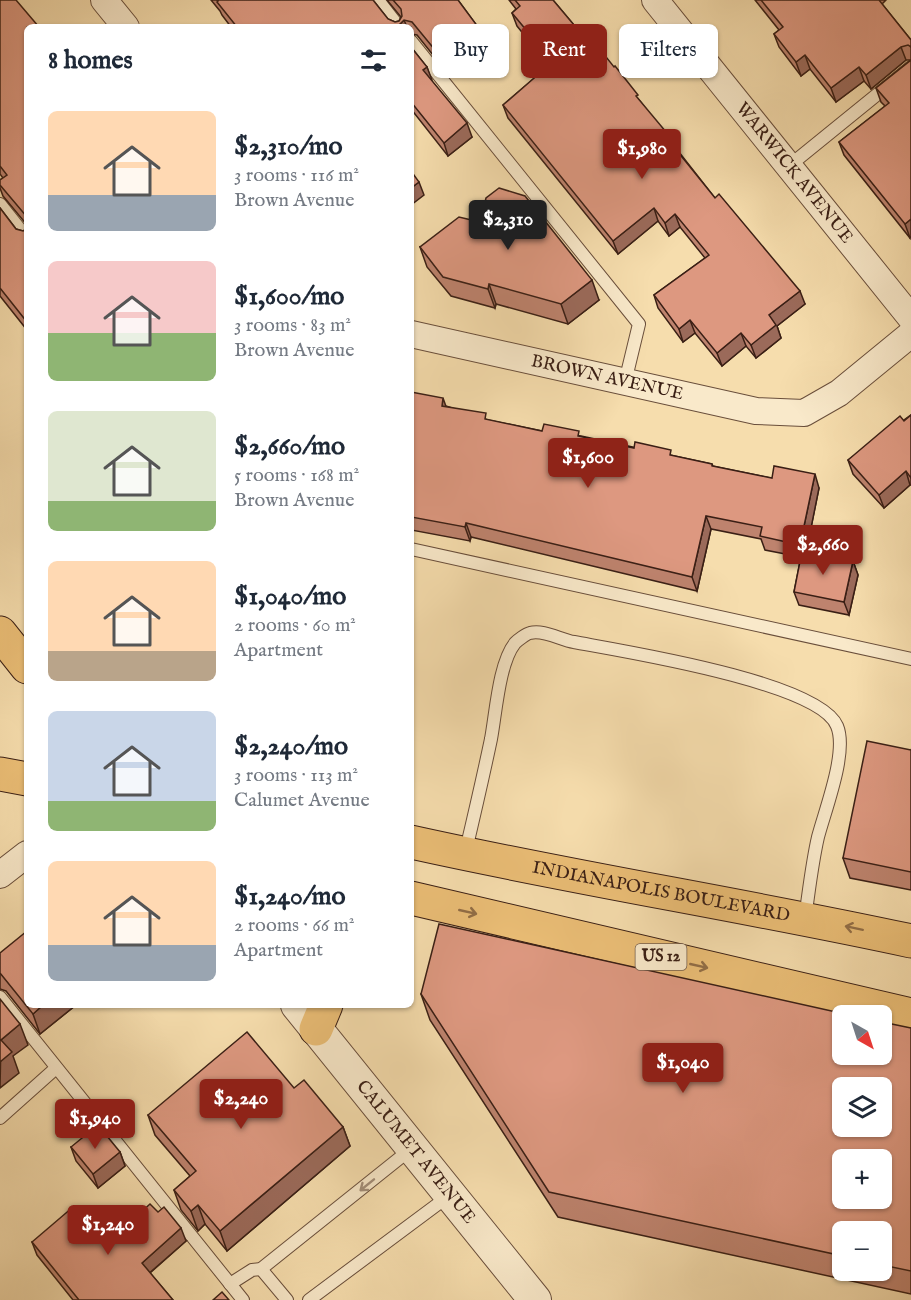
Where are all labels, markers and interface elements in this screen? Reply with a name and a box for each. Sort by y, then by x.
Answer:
chip: Buy [432,24,509,78]
chip: Rent [521,24,607,78]
chip: Filters [619,24,718,78]
text: 8 homes [48,44,133,77]
icon: filters [357,44,390,77]
street label: WARWICK AVENUE [730,98,858,248]
pin: $1,980 [593,129,691,180]
text: $2,310/mo [234,130,342,163]
icon: home [96,135,168,207]
text: $1,980 [617,136,667,161]
text: 3 rooms · 116 m² [234,163,359,188]
text: Brown Avenue [234,188,354,213]
pin: $2,310 [459,200,557,251]
text: $2,310 [483,207,533,232]
text: $1,600/mo [234,280,344,313]
icon: home [96,285,168,357]
text: 3 rooms · 83 m² [234,313,351,338]
text: Brown Avenue [234,338,354,363]
street label: BROWN AVENUE [529,350,686,406]
text: $2,660/mo [234,430,345,463]
icon: home [96,435,168,507]
pin: $1,600 [539,438,637,489]
text: $1,600 [562,445,614,470]
text: 5 rooms · 168 m² [234,463,359,488]
text: Brown Avenue [234,488,354,513]
pin: $2,660 [774,525,872,576]
text: $2,660 [797,532,849,557]
text: $1,040/mo [234,580,346,613]
icon: home [96,585,168,657]
text: 2 rooms · 60 m² [234,613,356,638]
text: Apartment [234,638,323,663]
text: $2,240/mo [234,730,348,763]
icon: home [96,735,168,807]
text: 3 rooms · 113 m² [234,763,358,788]
text: Calumet Avenue [234,788,370,813]
street label: INDIANAPOLIS BOULEVARD [530,856,792,928]
text: $1,240/mo [234,880,346,913]
icon: home [96,885,168,957]
one-way arrow [458,906,477,918]
text: 2 rooms · 66 m² [234,913,355,938]
one-way arrow [845,922,864,933]
text: Apartment [234,938,323,963]
road number: US 12 [636,944,686,970]
one-way arrow [689,960,708,972]
north arrow [832,1005,892,1065]
map controls [832,1005,892,1281]
pin: $1,040 [634,1043,732,1094]
text: $1,040 [656,1050,710,1075]
street label: CALUMET AVENUE [351,1076,480,1229]
button: layers [832,1077,892,1137]
pin: $2,240 [192,1079,290,1130]
text: $2,240 [214,1086,268,1111]
pin: $1,940 [46,1099,144,1150]
text: $1,940 [69,1106,121,1131]
button: + [832,1149,892,1209]
one-way arrow [359,1178,375,1191]
pin: $1,240 [59,1205,157,1256]
text: $1,240 [82,1212,134,1237]
button: − [832,1221,892,1281]

